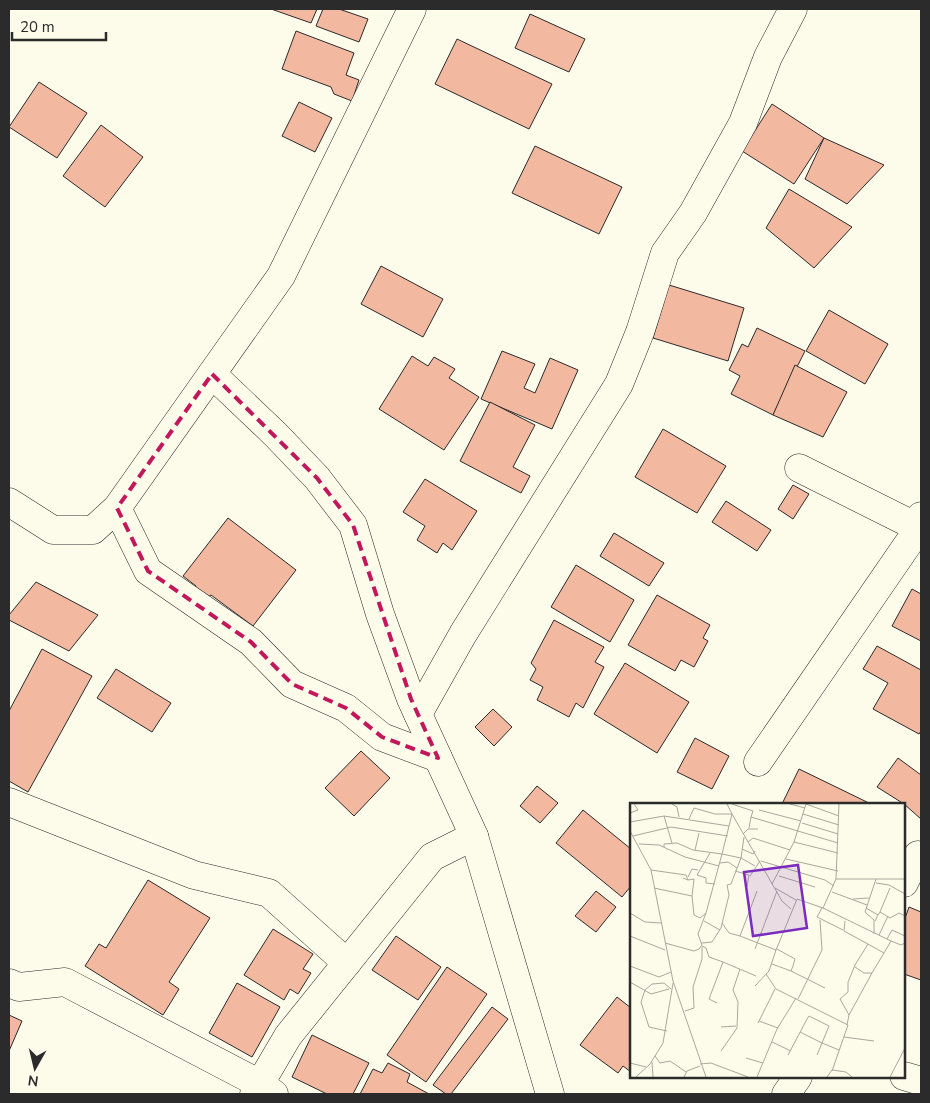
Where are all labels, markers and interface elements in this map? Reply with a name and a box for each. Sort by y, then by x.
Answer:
scale bar [12,10,106,42]
text: 20 m [20,17,55,37]
inset map [630,803,905,1078]
north arrow [10,1043,60,1093]
text: N [27,1070,40,1091]

